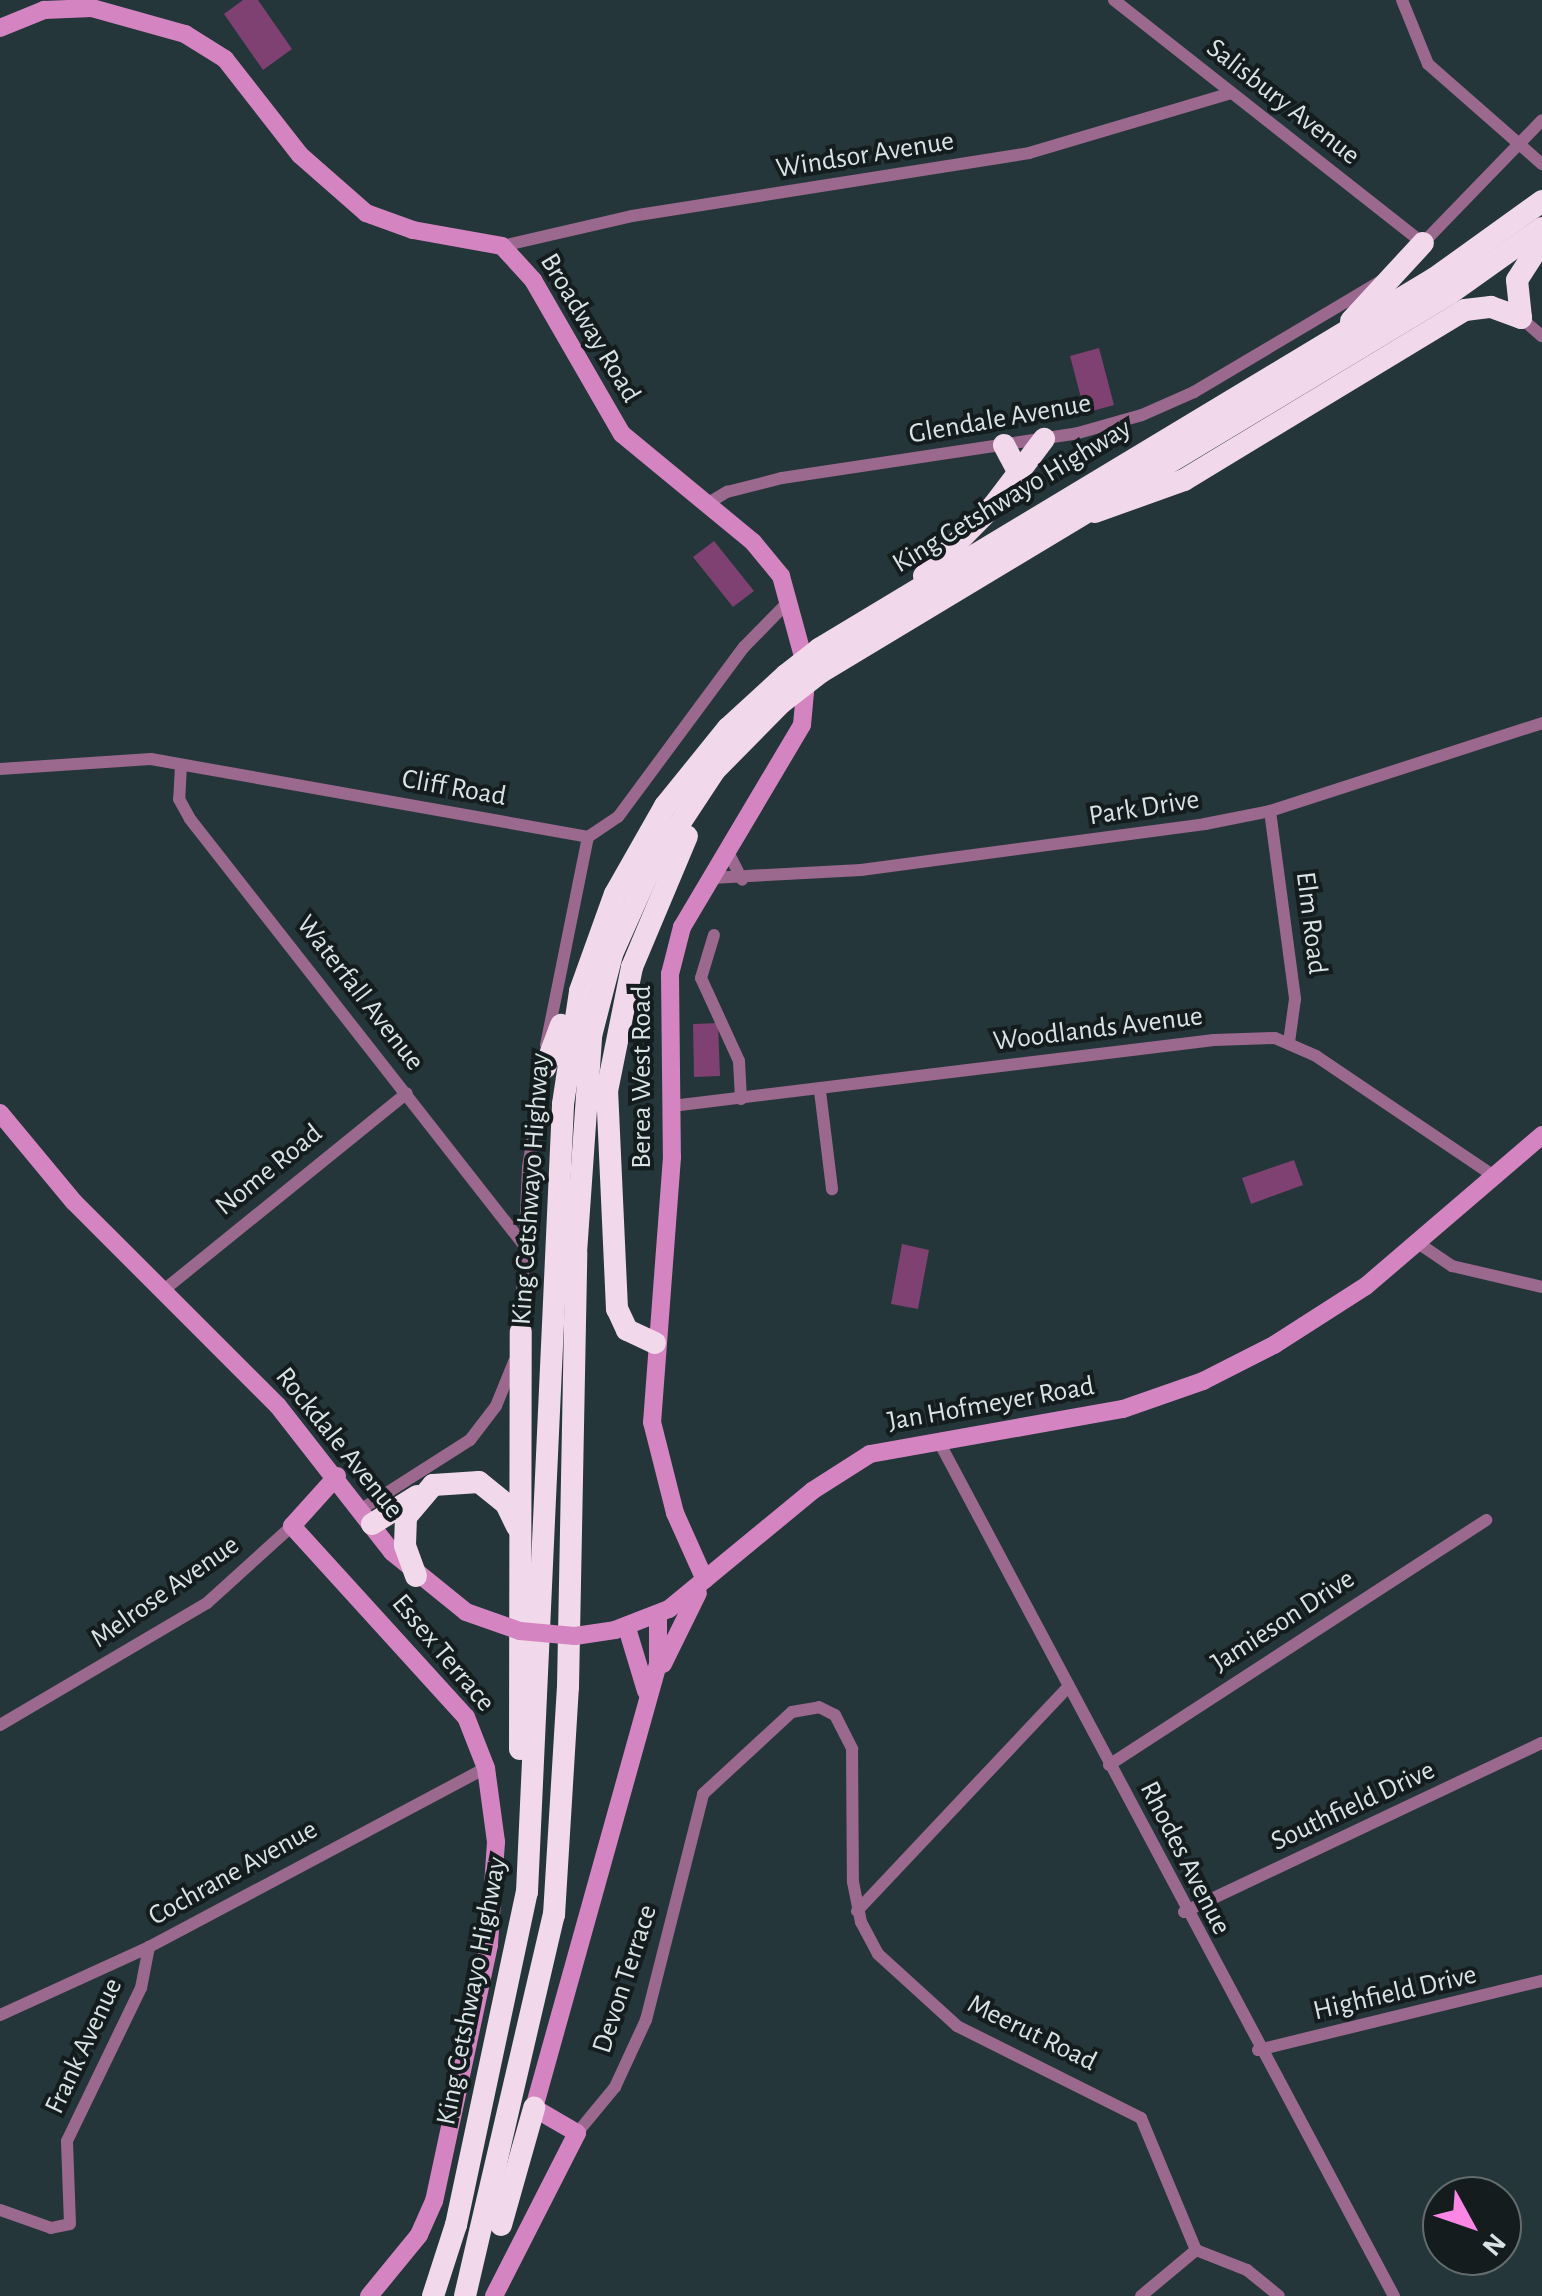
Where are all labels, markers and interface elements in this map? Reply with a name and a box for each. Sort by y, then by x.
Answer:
street label: Salisbury Avenue [1200,32,1366,172]
street label: Windsor Avenue [774,124,956,186]
street label: Broadway Road [532,247,648,409]
street label: Glendale Avenue [906,386,1094,452]
street label: King Cetshwayo Highway [887,411,1137,581]
street label: Cliff Road [399,762,509,814]
street label: Park Drive [1086,783,1202,833]
street label: Elm Road [1288,870,1334,976]
street label: Waterfall Avenue [289,909,431,1077]
street label: Berea West Road [625,985,659,1169]
street label: Woodlands Avenue [991,999,1205,1059]
street label: King Cetshwayo Highway [505,1052,557,1326]
street label: Nome Road [209,1117,329,1223]
street label: Rockdale Avenue [268,1361,410,1525]
street label: Jan Hofmeyer Road [885,1369,1097,1439]
street label: Melrose Avenue [84,1528,246,1656]
street label: Jamieson Drive [1205,1562,1361,1680]
street label: Essex Terrace [384,1587,502,1719]
street label: Southfield Drive [1266,1753,1440,1859]
street label: Rhodes Avenue [1132,1776,1238,1940]
street label: Cochrane Avenue [143,1813,323,1933]
street label: King Cetshwayo Highway [430,1854,514,2128]
street label: Devon Terrace [585,1900,665,2058]
street label: Highfield Drive [1310,1958,1480,2028]
street label: Frank Avenue [38,1973,130,2119]
street label: Meerut Road [962,1987,1102,2079]
north arrow [1422,2176,1522,2276]
text: N [1476,2228,1510,2260]

